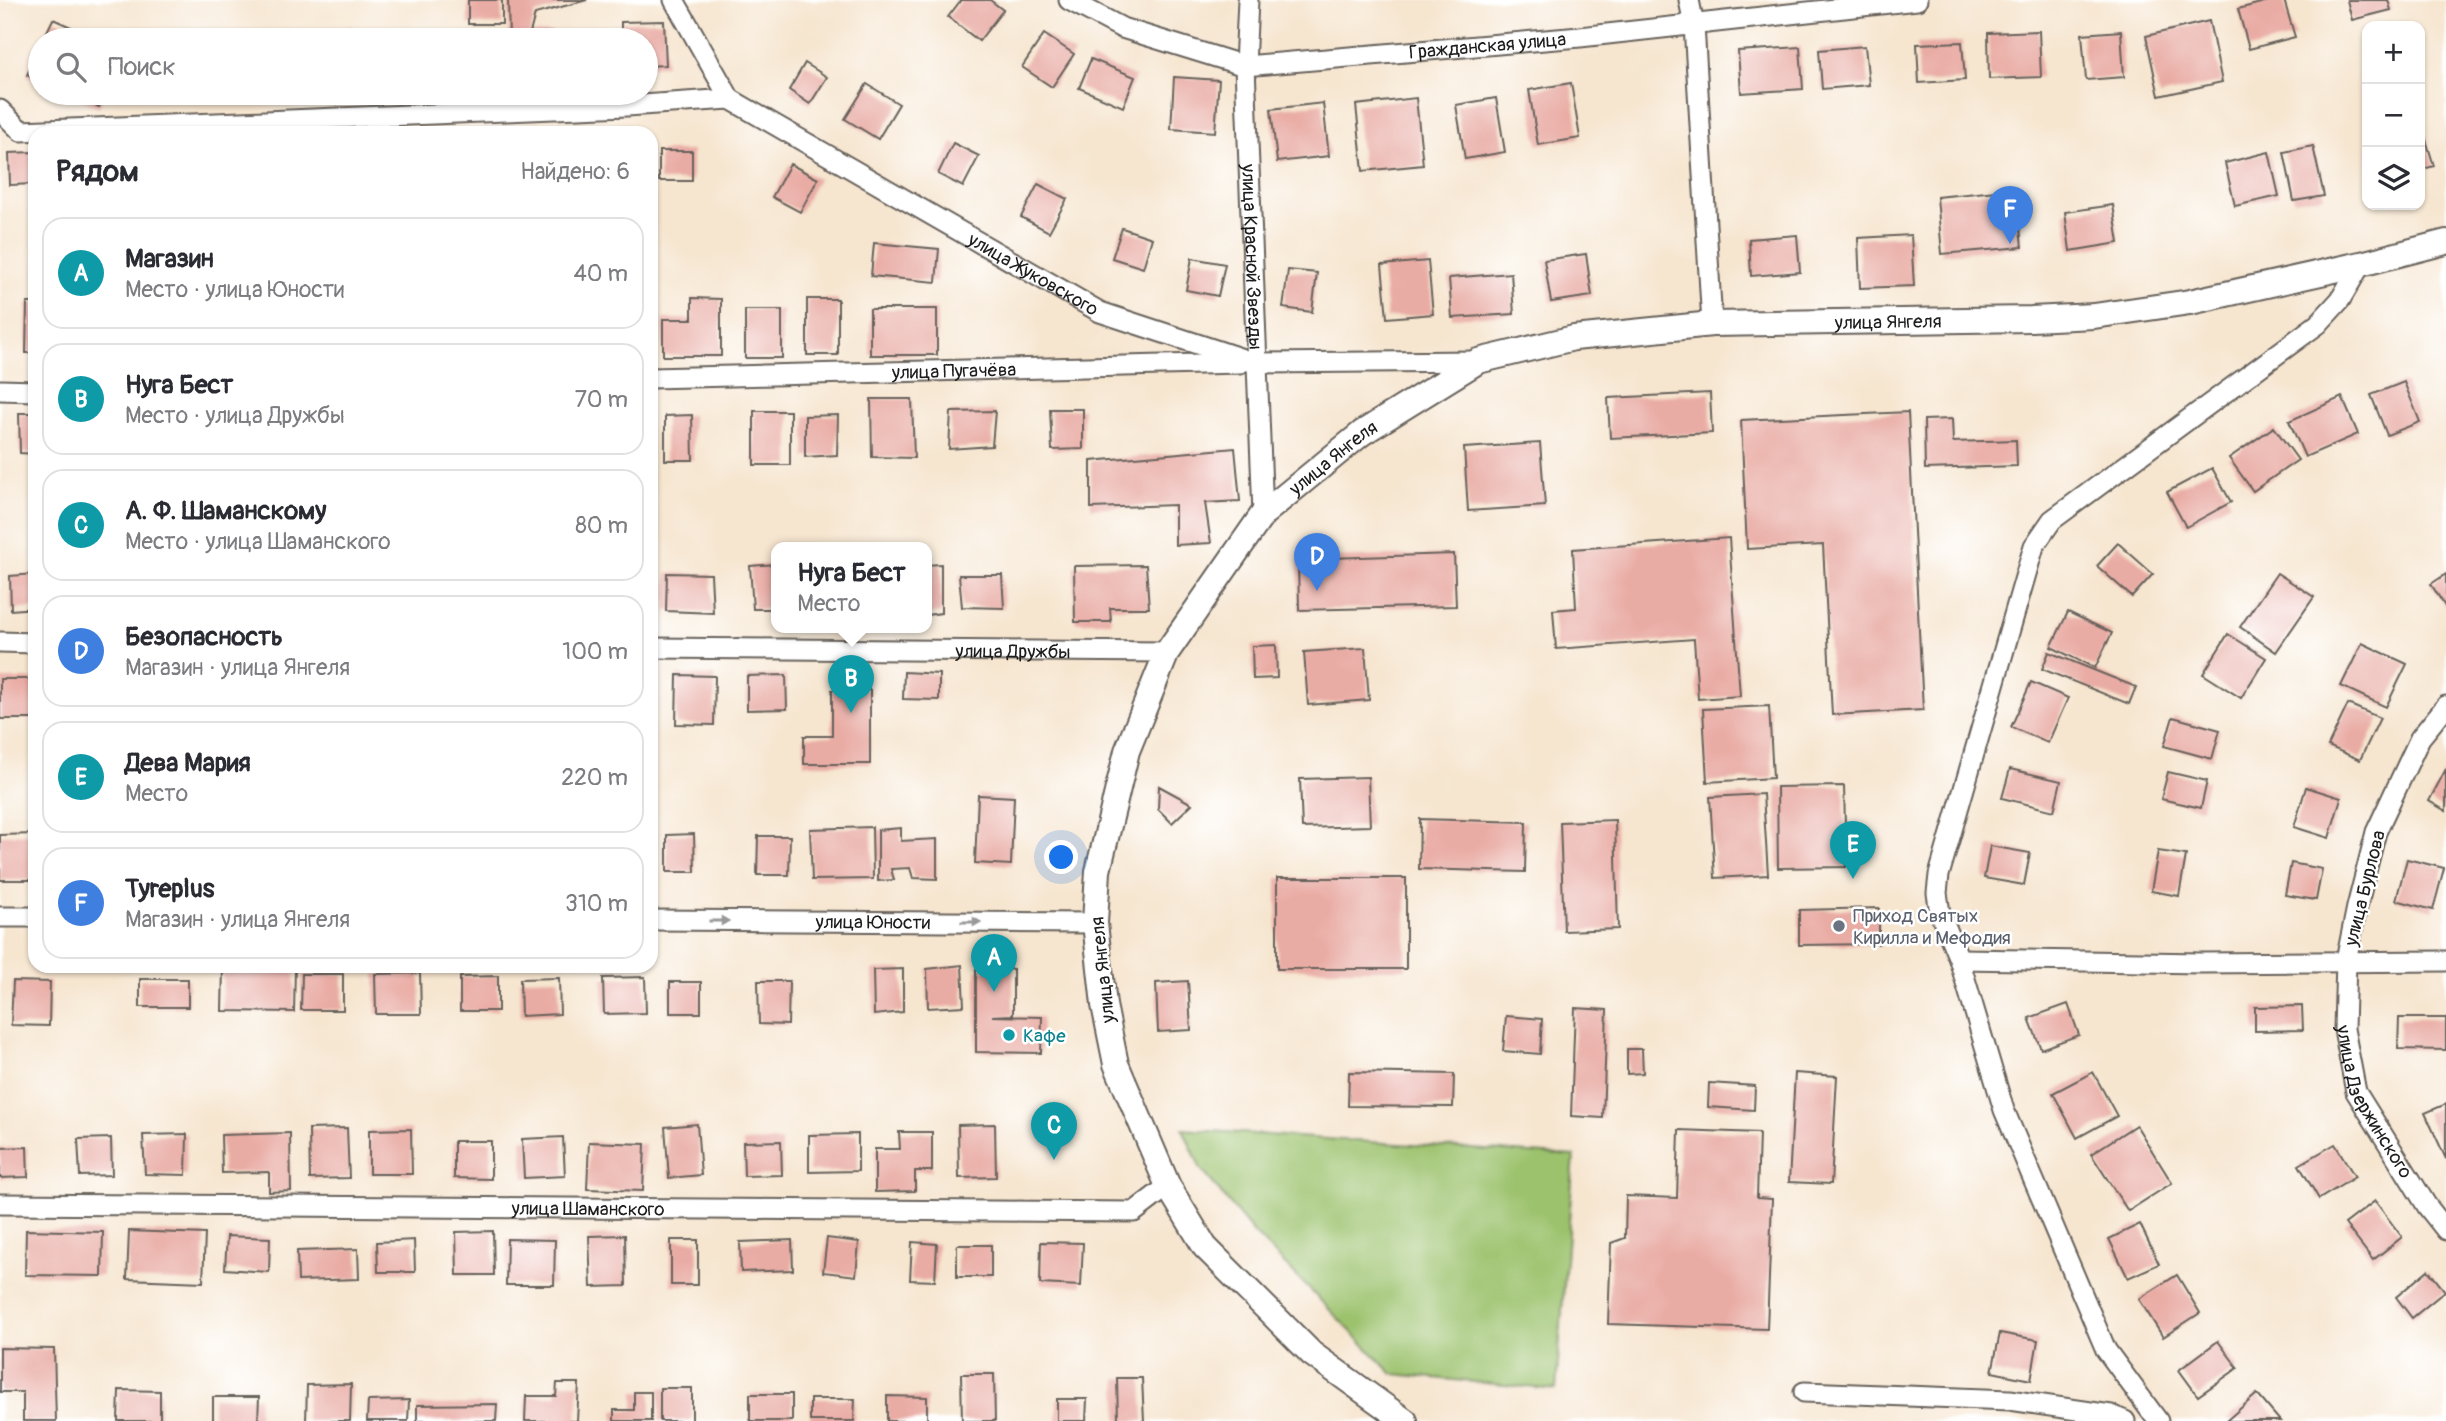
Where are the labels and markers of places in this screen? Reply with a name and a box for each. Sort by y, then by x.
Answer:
pin: F [1987,186,2033,244]
pin: D [1294,533,1340,591]
pin: B [828,655,874,713]
pin: E [1830,821,1876,879]
place label: Приход Святых Кирилла и Мефодия [1853,904,2011,950]
marker: Приход Святых Кирилла и Мефодия [1831,918,1847,934]
pin: A [971,934,1017,992]
place label: Кафе [1023,1024,1066,1048]
marker: Кафе [1001,1027,1017,1043]
pin: C [1031,1102,1077,1160]

